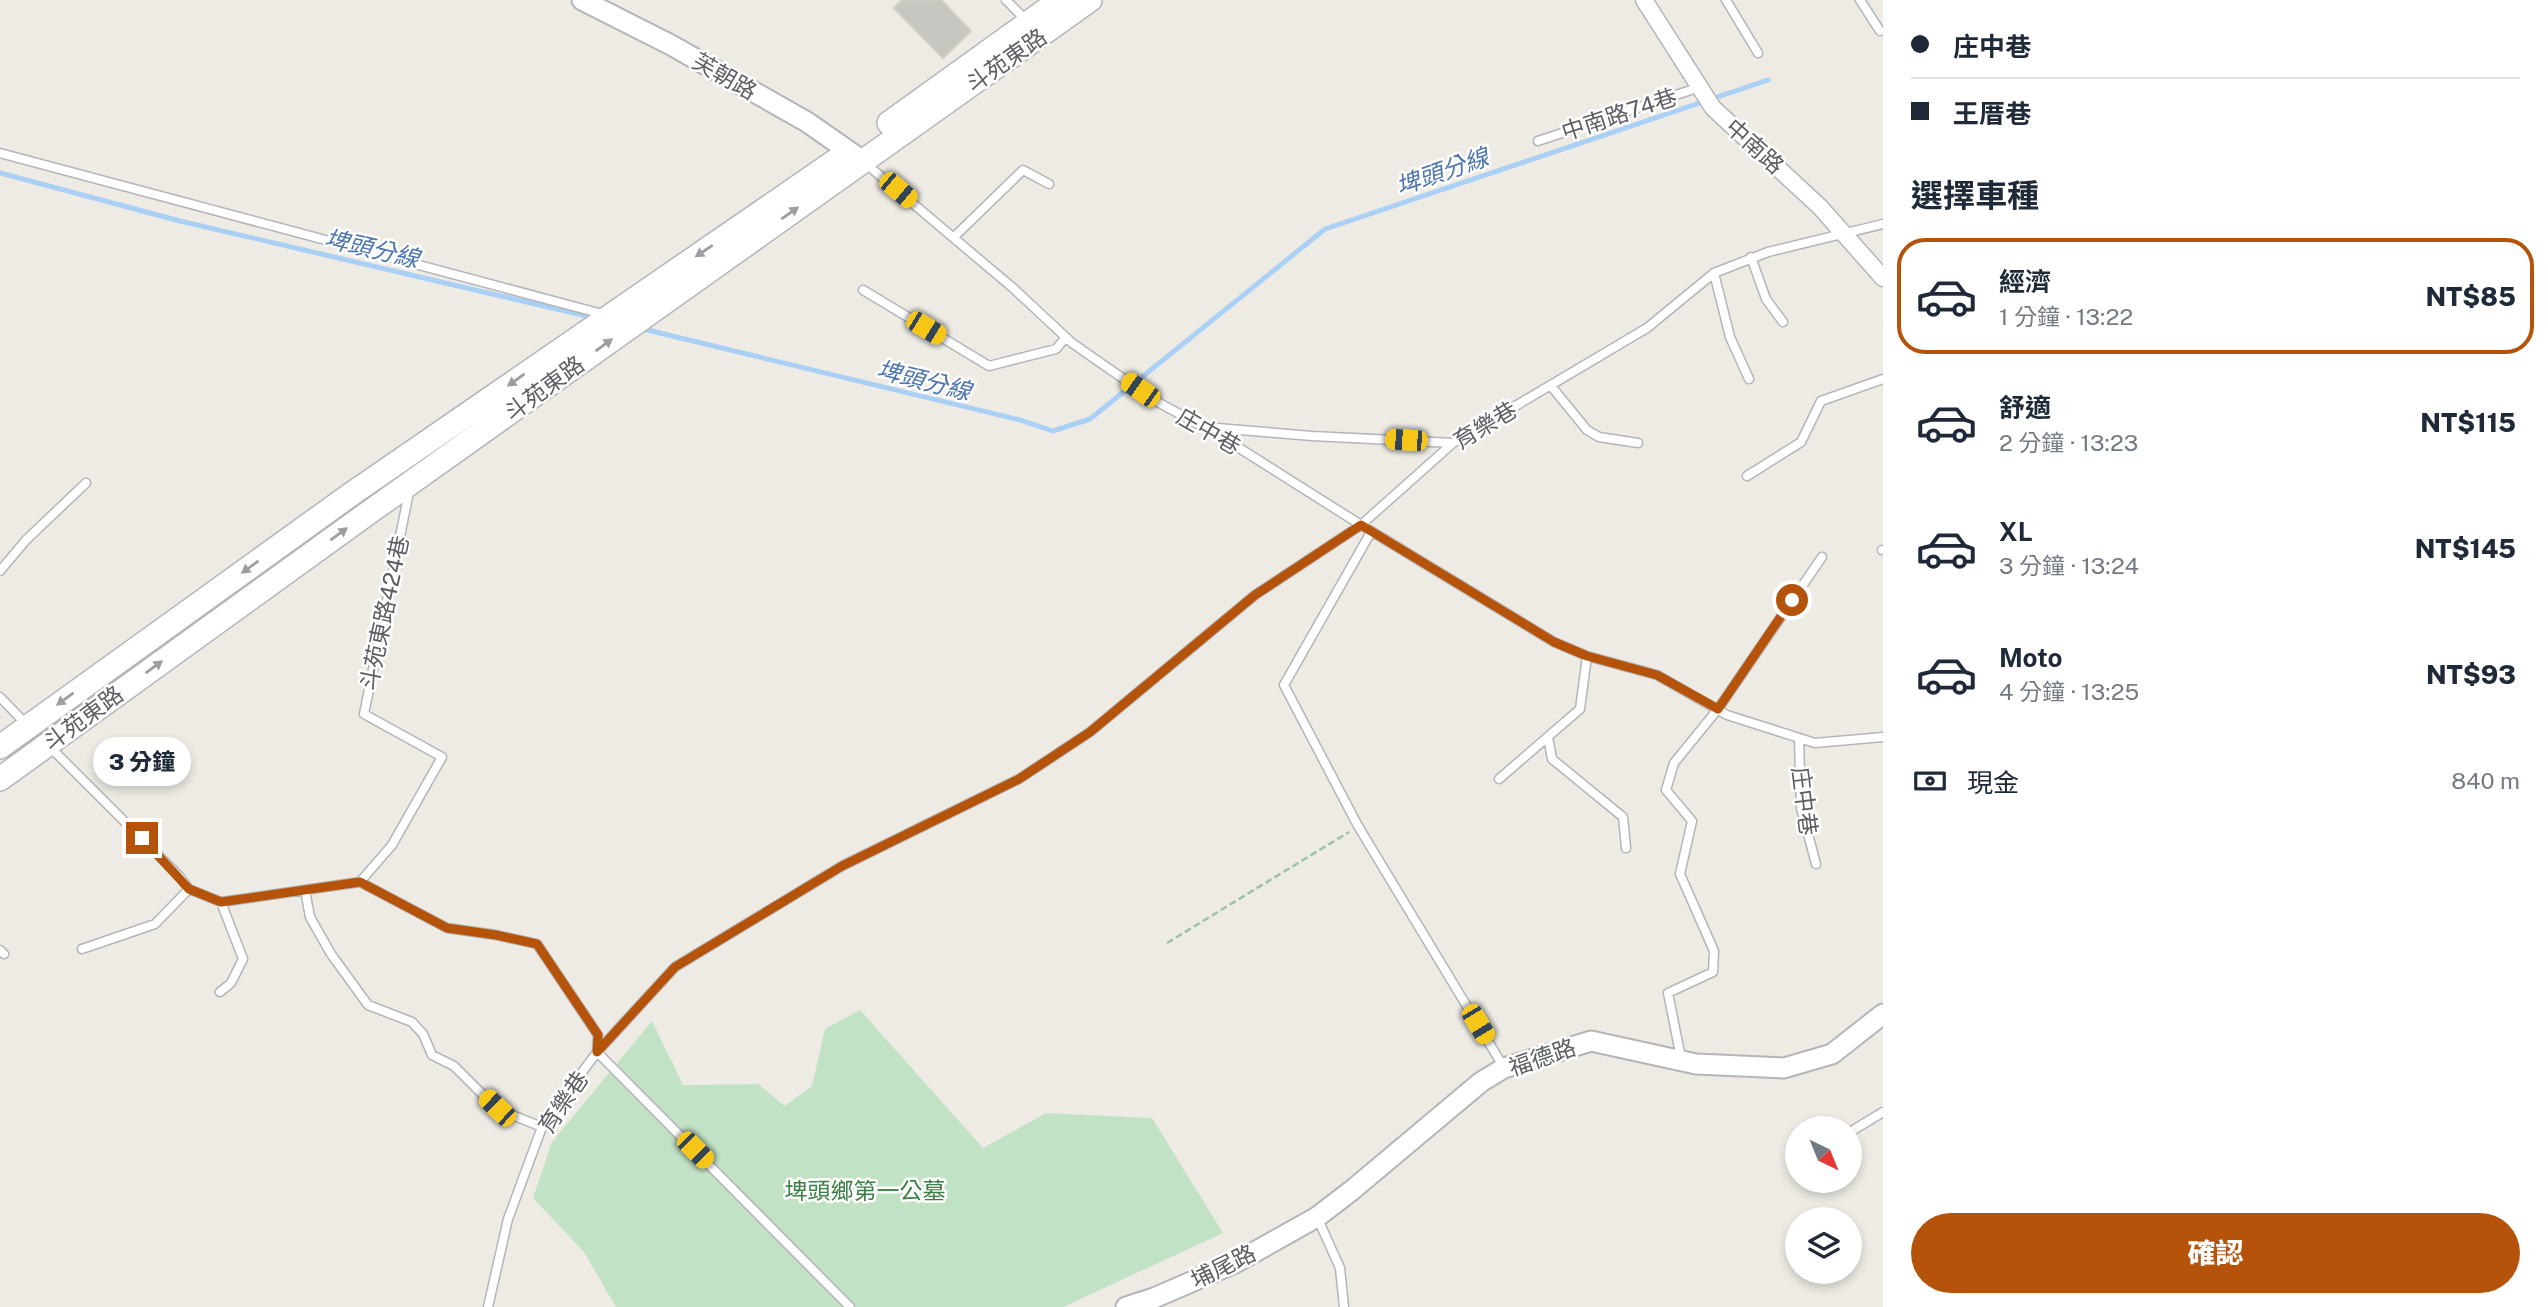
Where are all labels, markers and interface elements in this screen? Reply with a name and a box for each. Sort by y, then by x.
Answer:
street label: 斗苑東路 [961,23,1051,97]
text: 庄中巷 [1953,31,2031,62]
street label: 芙朝路 [688,47,762,105]
street label: 中南路74巷 [1558,83,1680,145]
text: 王厝巷 [1953,98,2031,129]
street label: 中南路 [1720,113,1790,179]
water label: 埤頭分線 [1392,141,1495,200]
car [876,168,921,212]
text: 選擇車種 [1911,177,2039,214]
one-way arrow [781,206,799,220]
water label: 埤頭分線 [322,224,425,273]
one-way arrow [695,244,713,258]
icon: car [1915,265,1978,328]
text: 經濟 [1999,266,2051,297]
text: NT$85 [2425,281,2516,312]
text: 1 分鐘 · 13:22 [1999,303,2133,330]
car [903,308,950,348]
one-way arrow [595,338,613,352]
street label: 斗苑東路 [499,350,589,426]
water label: 埤頭分線 [874,355,977,406]
car [1117,369,1164,411]
one-way arrow [507,373,525,387]
icon: car [1915,391,1978,454]
text: 舒適 [1999,392,2051,423]
street label: 育樂巷 [1448,396,1522,454]
street label: 庄中巷 [1172,402,1246,460]
text: NT$115 [2420,407,2516,438]
car [1385,428,1428,452]
text: 2 分鐘 · 13:23 [1999,429,2138,456]
text: XL [1999,516,2033,547]
icon: car [1915,517,1978,580]
one-way arrow [330,527,348,541]
street label: 斗苑東路424巷 [354,533,414,693]
text: NT$145 [2415,533,2516,564]
text: 3 分鐘 · 13:24 [1999,552,2139,579]
one-way arrow [241,560,259,574]
route start [1776,584,1808,616]
text: Moto [1999,642,2062,673]
icon: car [1915,643,1978,706]
text: NT$93 [2426,659,2516,690]
one-way arrow [145,660,163,674]
text: 4 分鐘 · 13:25 [1999,678,2139,705]
street label: 斗苑東路 [38,680,128,756]
one-way arrow [56,692,74,706]
callout: 3 分鐘 [93,736,191,786]
text: 3 分鐘 [109,748,175,775]
icon: cash [1911,762,1949,800]
street label: 庄中巷 [1787,765,1823,837]
text: 現金 [1967,767,2019,798]
text: 840 m [2451,767,2520,794]
route end [126,822,158,854]
car [1459,1001,1498,1047]
street label: 福德路 [1505,1033,1579,1081]
street label: 育樂巷 [533,1066,593,1138]
car [475,1086,520,1130]
north arrow [1785,1116,1862,1194]
map controls [1785,1116,1862,1284]
car [673,1128,718,1172]
park label: 埤頭鄉第一公墓 [785,1177,946,1204]
button: layers [1785,1207,1862,1284]
button: 確認 [1911,1213,2520,1293]
street label: 埔尾路 [1186,1239,1260,1293]

